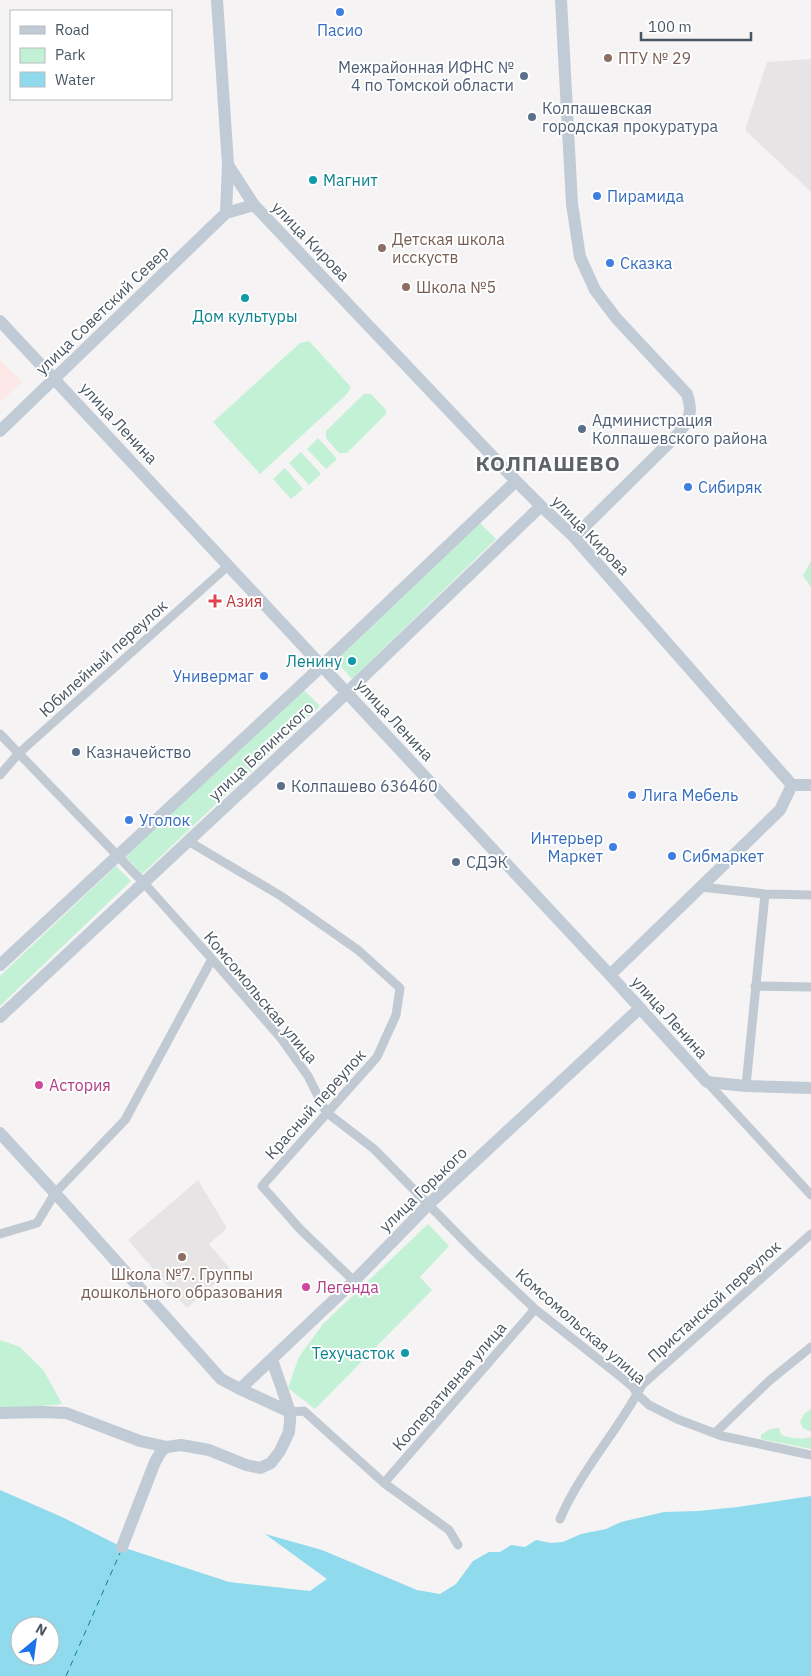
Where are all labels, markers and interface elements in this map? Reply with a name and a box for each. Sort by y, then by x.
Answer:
marker: Пасио [334,6,346,18]
legend [10,10,172,100]
scale bar [641,10,751,42]
text: 100 m [648,17,692,36]
text: Road [55,20,90,39]
place label: Пасио [317,20,363,40]
text: Park [55,45,85,64]
place label: ПТУ № 29 [618,48,691,68]
marker: ПТУ № 29 [602,52,614,64]
place label: Межрайонная ИФНС № 4 по Томской области [338,57,514,95]
text: Water [55,70,96,89]
marker: Межрайонная ИФНС № 4 по Томской области [518,70,530,82]
place label: Колпашевская городская прокуратура [542,98,719,136]
marker: Колпашевская городская прокуратура [526,111,538,123]
place label: Магнит [323,170,378,190]
marker: Магнит [307,174,319,186]
place label: Пирамида [607,186,684,206]
marker: Пирамида [591,190,603,202]
street label: улица Кирова [268,197,354,286]
place label: Детская школа исскуств [392,229,505,267]
street label: улица Советский Север [31,241,173,379]
marker: Детская школа исскуств [376,242,388,254]
place label: Сказка [620,253,673,273]
marker: Сказка [604,257,616,269]
place label: Школа №5 [416,277,496,297]
marker: Школа №5 [400,281,412,293]
marker: Дом культуры [239,292,251,304]
place label: Дом культуры [193,306,297,326]
street label: улица Ленина [76,378,162,468]
place label: Администрация Колпашевского района [592,410,768,448]
marker: Администрация Колпашевского района [576,423,588,435]
district label: КОЛПАШЕВО [475,449,621,477]
place label: Сибиряк [698,477,763,497]
marker: Сибиряк [682,481,694,493]
street label: улица Кирова [548,491,634,580]
place label: Азия [226,591,262,611]
marker: Азия [208,594,222,608]
street label: Юбилейный переулок [35,595,171,721]
place label: Ленину [286,651,342,671]
marker: Ленину [346,655,358,667]
place label: Универмаг [173,666,254,686]
marker: Универмаг [258,670,270,682]
street label: улица Ленина [352,675,438,765]
street label: улица Белинского [204,697,318,805]
place label: Казначейство [86,742,191,762]
marker: Казначейство [70,746,82,758]
place label: Колпашево 636460 [291,776,438,796]
marker: Колпашево 636460 [275,780,287,792]
place label: Лига Мебель [642,785,738,805]
marker: Лига Мебель [626,789,638,801]
place label: Уголок [139,810,190,830]
marker: Уголок [123,814,135,826]
place label: Интерьер Маркет [530,828,603,866]
marker: Интерьер Маркет [607,841,619,853]
place label: Сибмаркет [682,846,764,866]
marker: Сибмаркет [666,850,678,862]
place label: СДЭК [466,852,508,872]
marker: СДЭК [450,856,462,868]
street label: Комсомольская улица [200,927,322,1068]
street label: улица Ленина [628,971,713,1063]
street label: Красный переулок [260,1045,370,1163]
place label: Астория [49,1075,111,1095]
marker: Астория [33,1079,45,1091]
street label: улица Горького [375,1142,471,1236]
street label: Пристанской переулок [643,1236,785,1366]
marker: Школа №7. Группы дошкольного образования [176,1251,188,1263]
place label: Школа №7. Группы дошкольного образования [81,1264,283,1302]
street label: Комсомольская улица [512,1264,651,1388]
place label: Легенда [316,1277,379,1297]
marker: Легенда [300,1281,312,1293]
street label: Кооперативная улица [388,1317,511,1454]
place label: Техучасток [312,1343,395,1363]
marker: Техучасток [399,1347,411,1359]
north arrow [10,1616,60,1666]
text: N [33,1619,50,1640]

